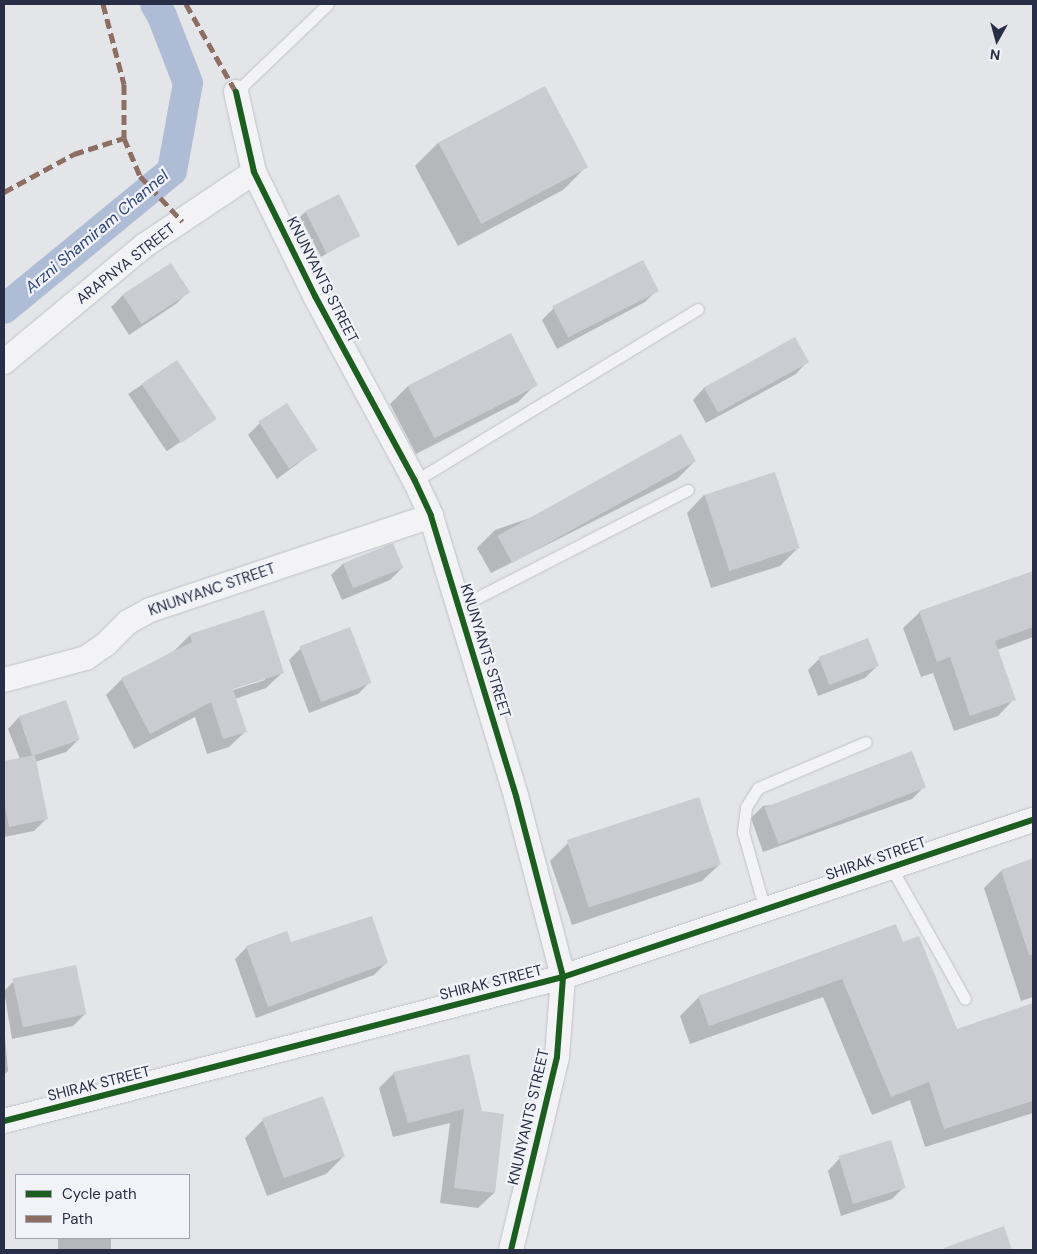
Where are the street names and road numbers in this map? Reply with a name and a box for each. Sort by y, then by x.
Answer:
street label: KNUNYANTS STREET [282,214,362,346]
street label: ARAPNYA STREET [73,220,179,308]
street label: KNUNYANC STREET [146,560,278,620]
street label: KNUNYANTS STREET [456,582,514,720]
street label: SHIRAK STREET [823,833,929,885]
street label: SHIRAK STREET [438,962,544,1004]
street label: KNUNYANTS STREET [505,1047,553,1187]
street label: SHIRAK STREET [46,1063,152,1105]

